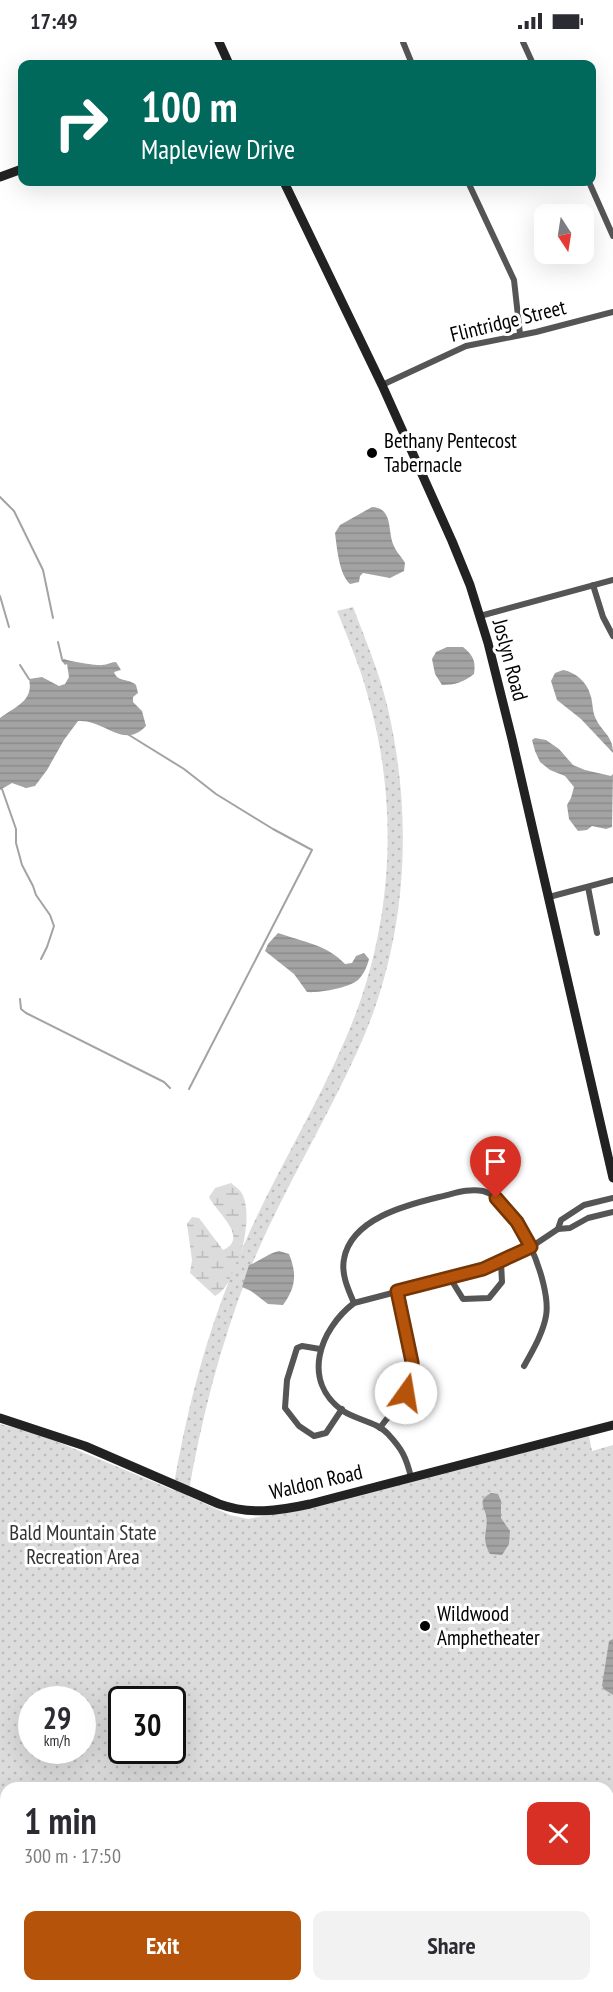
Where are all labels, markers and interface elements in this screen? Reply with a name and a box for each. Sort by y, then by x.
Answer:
text: 17:49 [30,7,78,35]
text: 100 m [141,79,238,134]
icon: right [42,84,120,162]
text: Mapleview Drive [141,132,295,166]
north arrow [534,204,594,264]
map controls [534,204,594,264]
street label: Flintridge Street [447,293,569,348]
place label: Bethany Pentecost Tabernacle [384,427,517,478]
marker: Bethany Pentecost Tabernacle [365,446,379,460]
street label: Joslyn Road [486,615,534,704]
pin [470,1136,521,1198]
icon: arrive [479,1145,512,1178]
position arrow [374,1361,438,1425]
street label: Waldon Road [267,1458,365,1505]
park label: Bald Mountain State Recreation Area [9,1519,157,1570]
place label: Wildwood Amphetheater [437,1600,540,1651]
marker: Wildwood Amphetheater [418,1619,432,1633]
speed limit sign: 30 [108,1686,186,1764]
text: 29 [43,1698,71,1737]
text: km/h [44,1731,70,1750]
text: 1 min [24,1797,97,1844]
button: close [527,1802,590,1865]
text: 300 m · 17:50 [24,1843,121,1869]
button: Exit [24,1911,301,1980]
button: Share [313,1911,590,1980]

